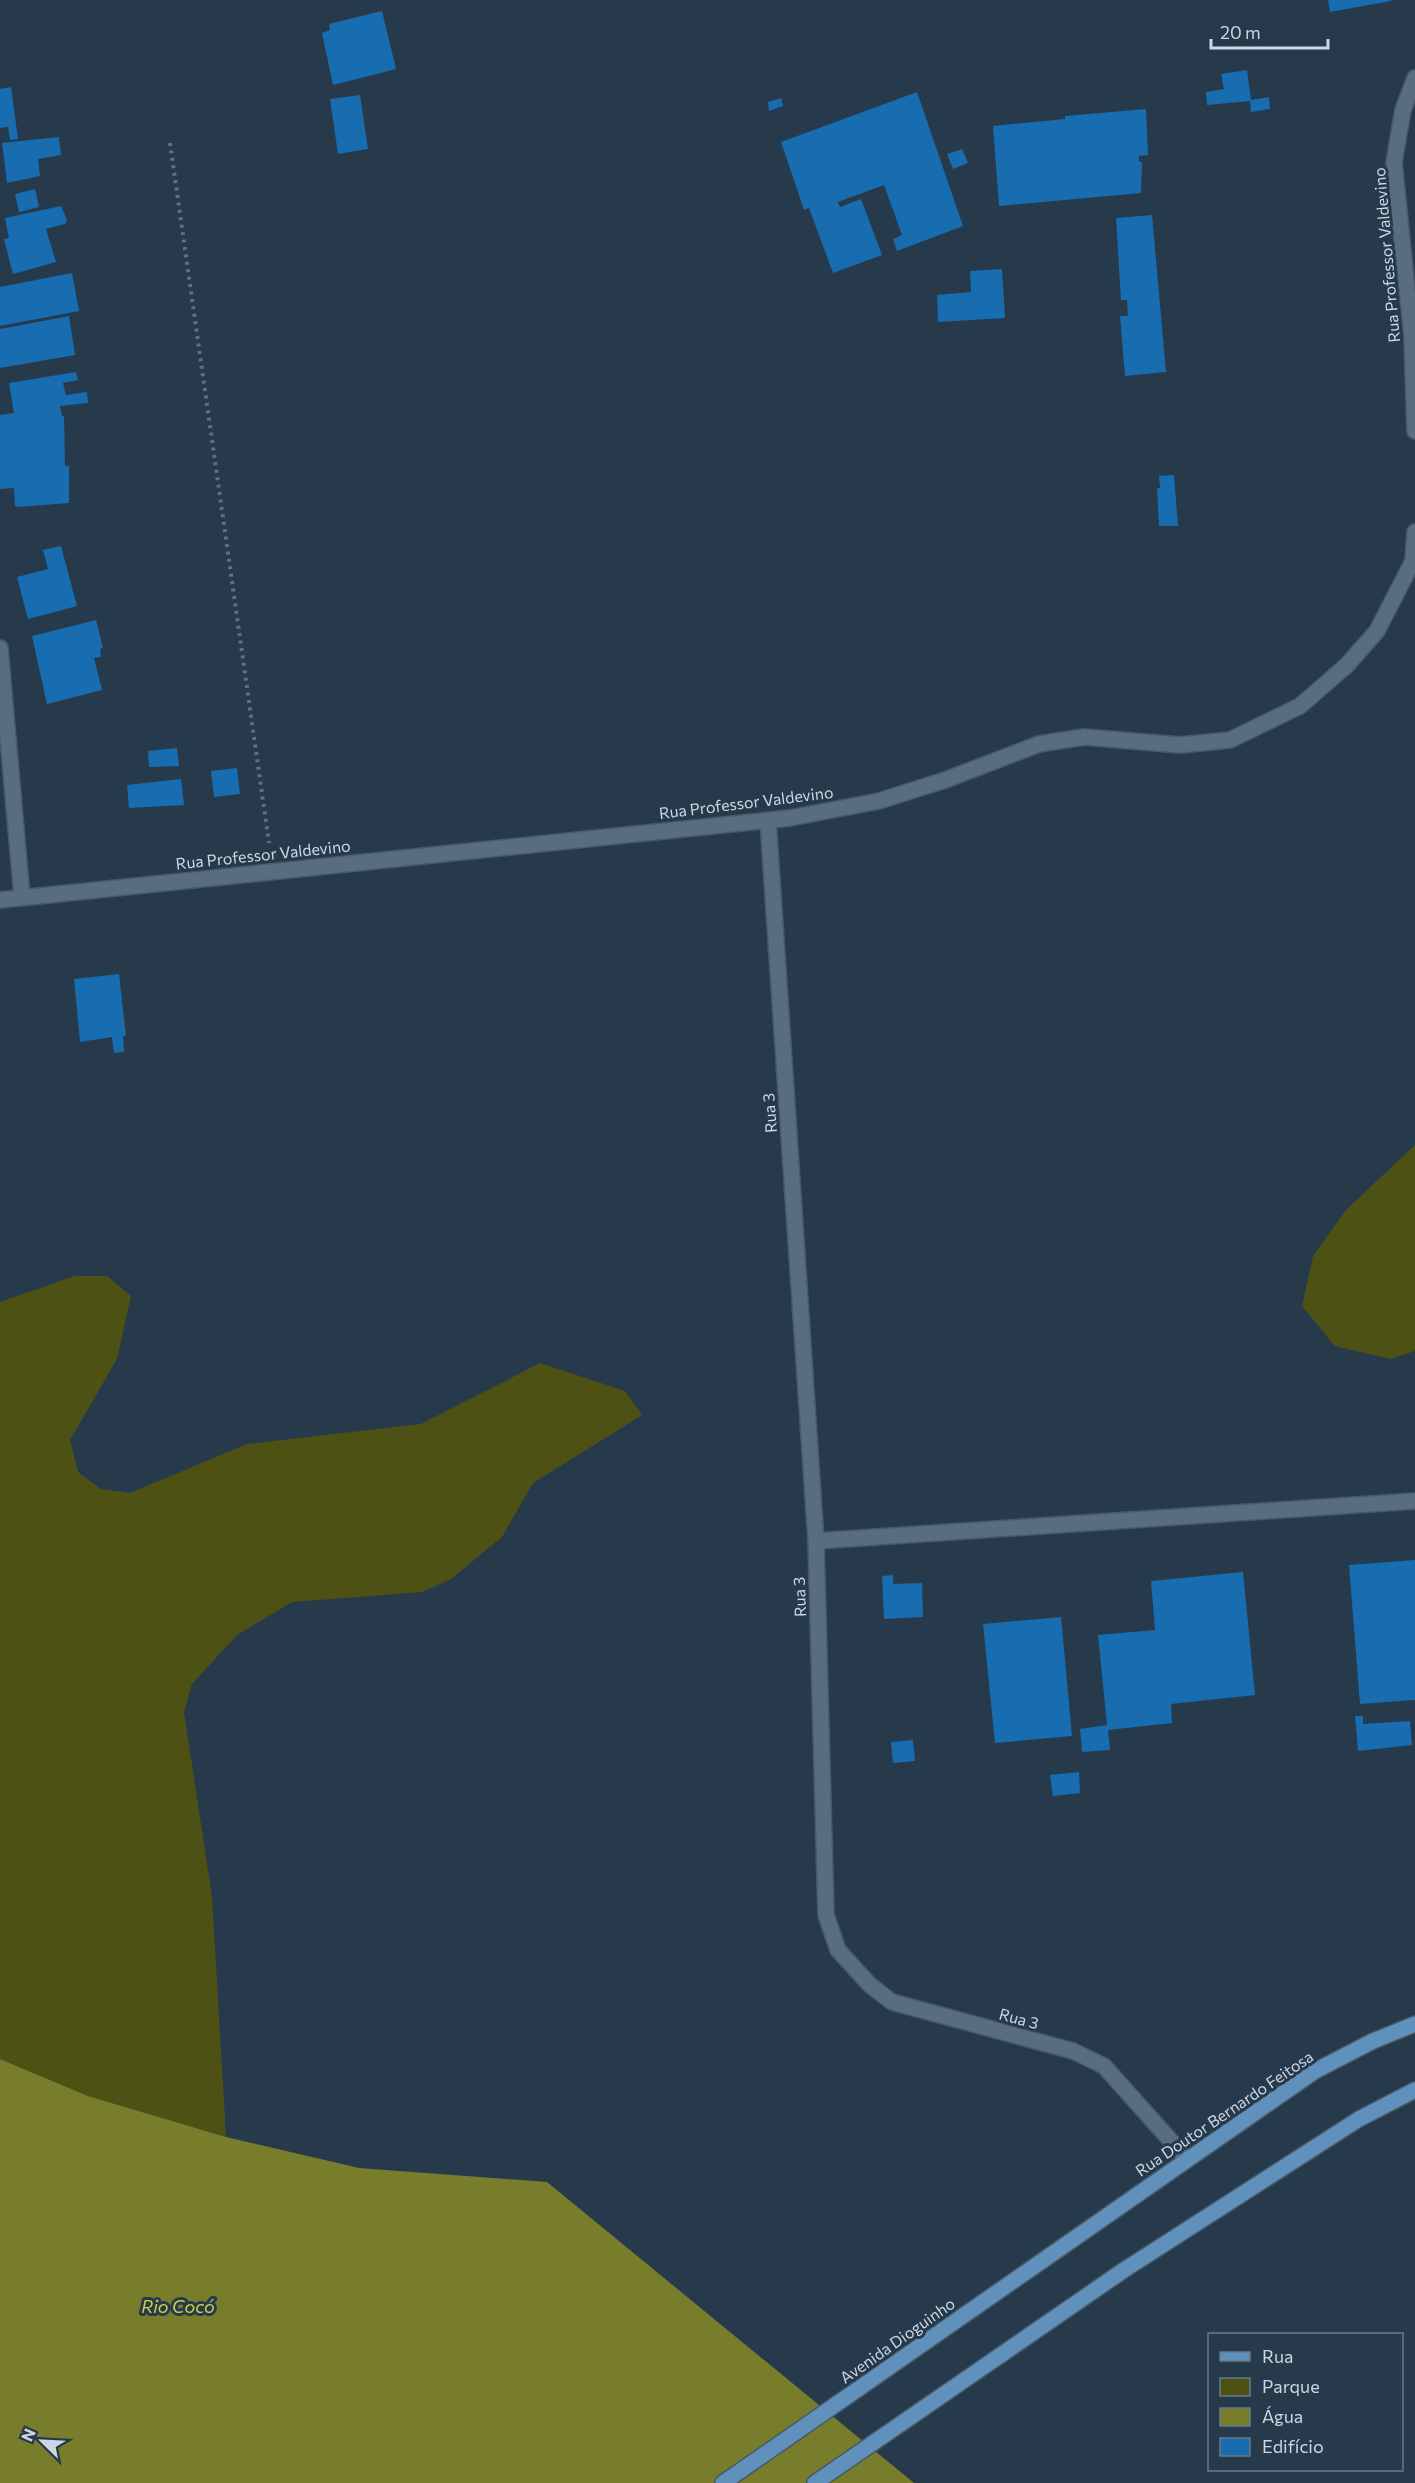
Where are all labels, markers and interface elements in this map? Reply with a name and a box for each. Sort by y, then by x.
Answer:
scale bar [1211,12,1328,50]
text: 20 m [1220,21,1261,43]
street label: Rua Professor Valdevino [1369,167,1403,343]
street label: Rua Professor Valdevino [658,782,834,822]
street label: Rua Professor Valdevino [175,835,351,873]
street label: Rua 3 [758,1092,780,1134]
street label: Rua 3 [789,1577,809,1617]
street label: Rua 3 [997,2004,1041,2032]
street label: Rua Doutor Bernardo Feitosa [1132,2046,1316,2180]
street label: Avenida Dioguinho [836,2293,958,2387]
water label: Rio Cocó [141,2295,215,2317]
legend [1208,2333,1403,2471]
text: Rua [1262,2345,1293,2367]
text: Parque [1262,2375,1320,2397]
text: Água [1262,2405,1303,2427]
north arrow [12,2411,72,2471]
text: N [17,2425,39,2444]
text: Edifício [1262,2435,1324,2457]

